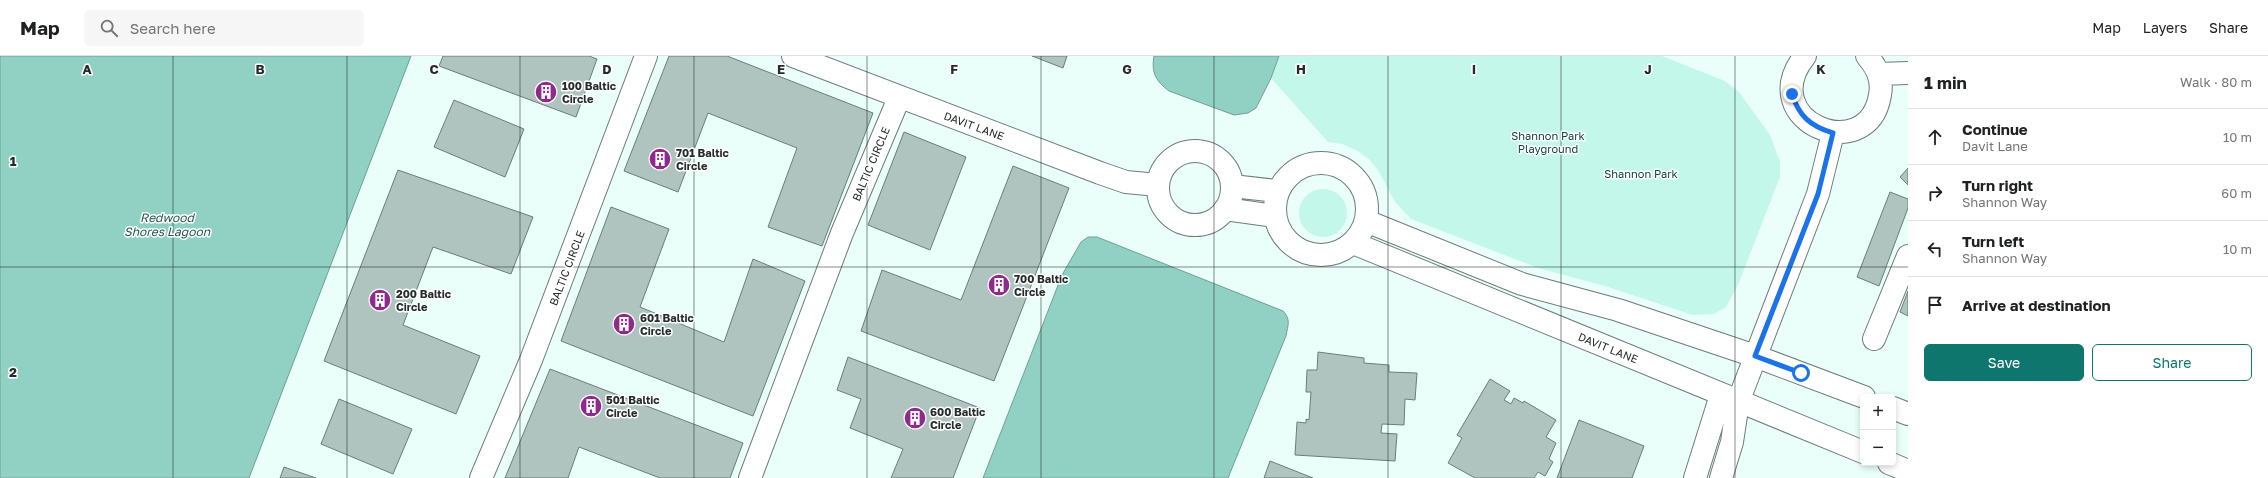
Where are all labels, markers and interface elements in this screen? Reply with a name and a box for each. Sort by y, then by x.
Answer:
search box [84,10,364,46]
text: Map [20,16,60,39]
icon: search [98,17,120,39]
text: Search here [130,19,216,37]
text: Map [2092,19,2121,36]
text: Layers [2143,19,2187,36]
text: Share [2209,19,2248,36]
text: A [82,61,92,77]
text: B [255,61,265,77]
text: C [429,61,439,77]
text: D [602,61,612,77]
text: E [777,61,785,77]
text: F [950,61,958,77]
text: G [1122,61,1132,77]
text: H [1296,61,1306,77]
text: I [1472,61,1476,77]
text: J [1644,61,1652,77]
text: K [1816,61,1826,77]
text: 1 min [1924,72,1967,93]
text: Walk · 80 m [2180,74,2252,90]
building icon: 100 Baltic Circle [533,79,559,105]
place label: 100 Baltic Circle [562,79,617,105]
route end [1783,85,1801,103]
street label: DAVIT LANE [942,109,1006,143]
text: Continue [1962,120,2028,138]
street label: BALTIC CIRCLE [849,125,892,203]
icon: ahead [1924,126,1946,148]
park label: Shannon Park Playground [1511,129,1585,155]
text: 10 m [2223,129,2252,145]
text: Davit Lane [1962,138,2028,154]
building icon: 701 Baltic Circle [647,146,673,172]
place label: 701 Baltic Circle [676,146,730,172]
text: 1 [10,153,17,169]
park label: Shannon Park [1604,167,1678,180]
text: Turn right [1962,176,2033,194]
icon: right [1924,182,1946,204]
text: 60 m [2221,185,2252,201]
text: Shannon Way [1962,194,2047,210]
water label: Redwood Shores Lagoon [124,210,211,239]
street label: BALTIC CIRCLE [546,228,587,307]
text: Turn left [1962,232,2024,250]
icon: left [1924,238,1946,260]
text: 10 m [2223,241,2252,257]
text: Shannon Way [1962,250,2047,266]
building icon: 700 Baltic Circle [986,272,1012,298]
place label: 700 Baltic Circle [1014,272,1069,298]
building icon: 200 Baltic Circle [367,287,393,313]
place label: 200 Baltic Circle [396,287,452,313]
icon: arrive [1924,294,1946,316]
text: Arrive at destination [1962,296,2111,314]
building icon: 601 Baltic Circle [611,311,637,337]
place label: 601 Baltic Circle [640,311,695,337]
street label: DAVIT LANE [1576,330,1640,366]
button: Save [1924,344,2084,381]
button: Share [2092,344,2252,381]
text: 2 [9,364,17,380]
route start [1792,364,1810,382]
building icon: 501 Baltic Circle [578,393,604,419]
place label: 501 Baltic Circle [606,393,660,419]
map controls [1860,394,1896,466]
button: + [1860,394,1896,430]
building icon: 600 Baltic Circle [902,405,928,431]
place label: 600 Baltic Circle [930,405,986,431]
button: − [1860,430,1896,466]

